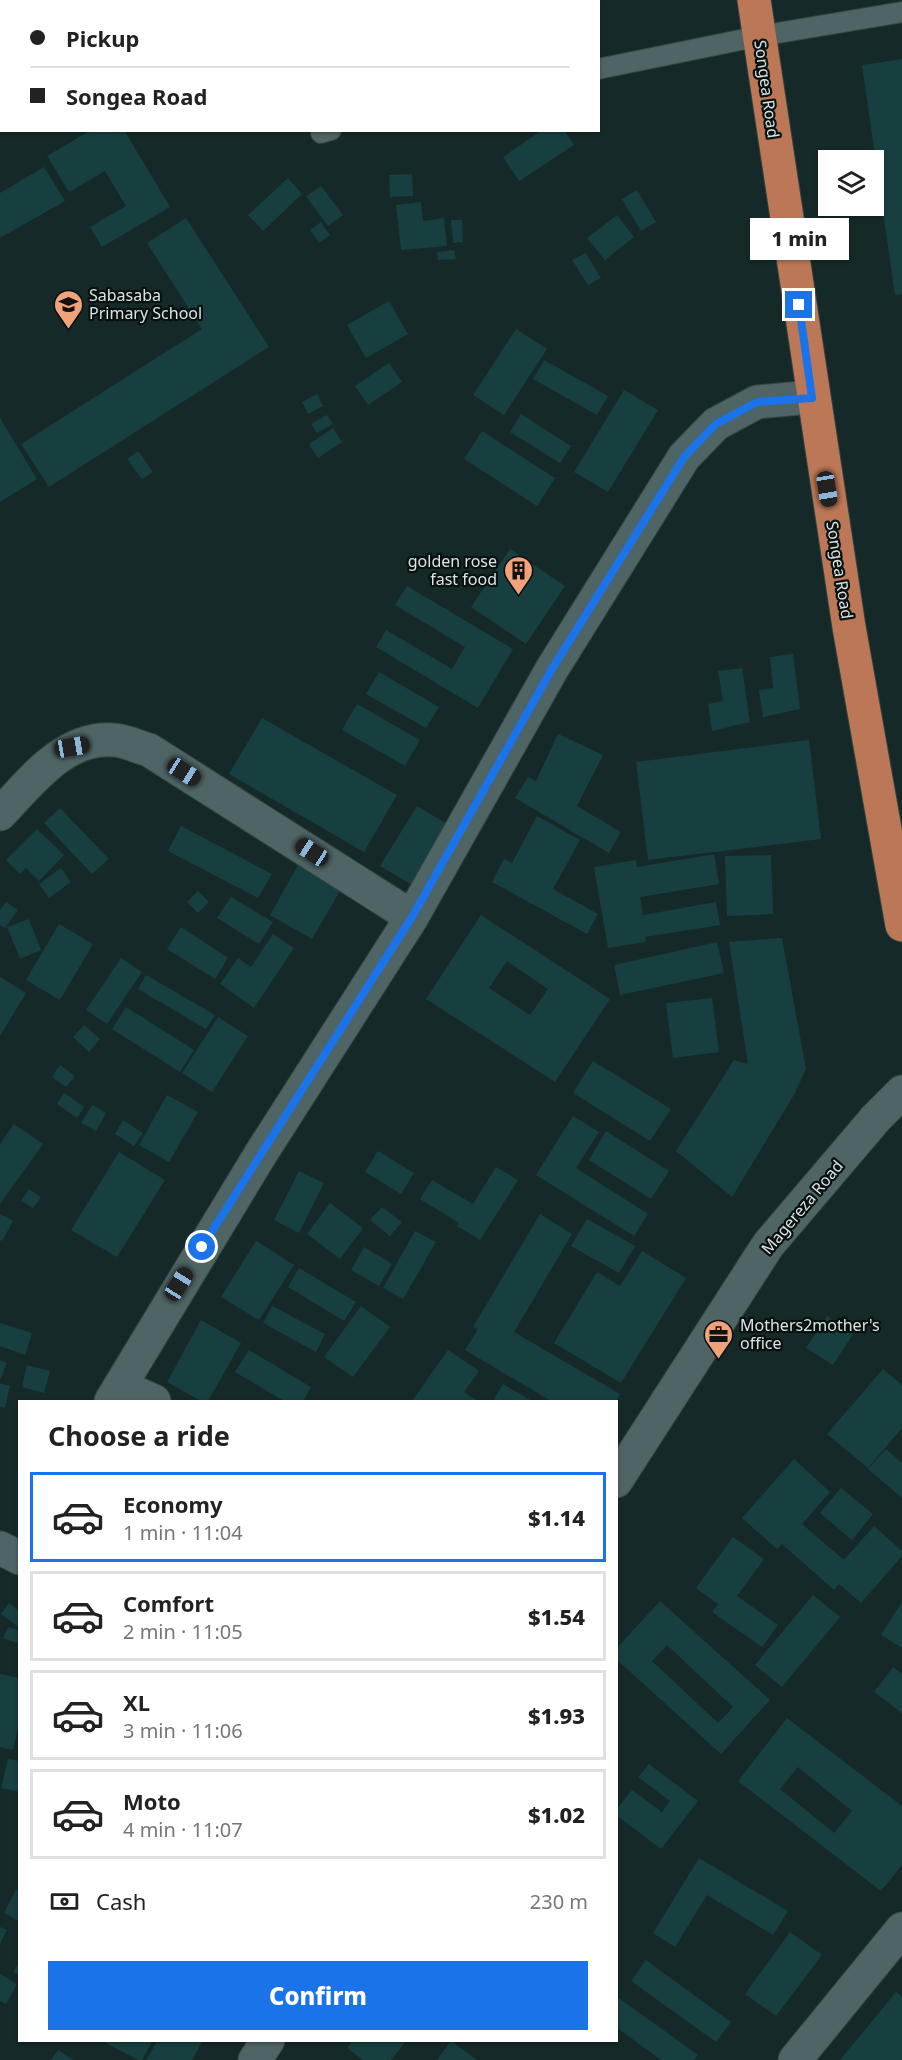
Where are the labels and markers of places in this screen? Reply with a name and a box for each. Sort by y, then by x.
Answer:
place label: Sabasaba Primary School [89,284,202,324]
school or university icon: Sabasaba Primary School [52,288,84,330]
place label: golden rose fast food [408,550,497,590]
building icon: golden rose fast food [502,554,534,596]
place label: Mothers2mother's office [740,1314,880,1354]
office icon: Mothers2mother's office [703,1318,735,1360]

